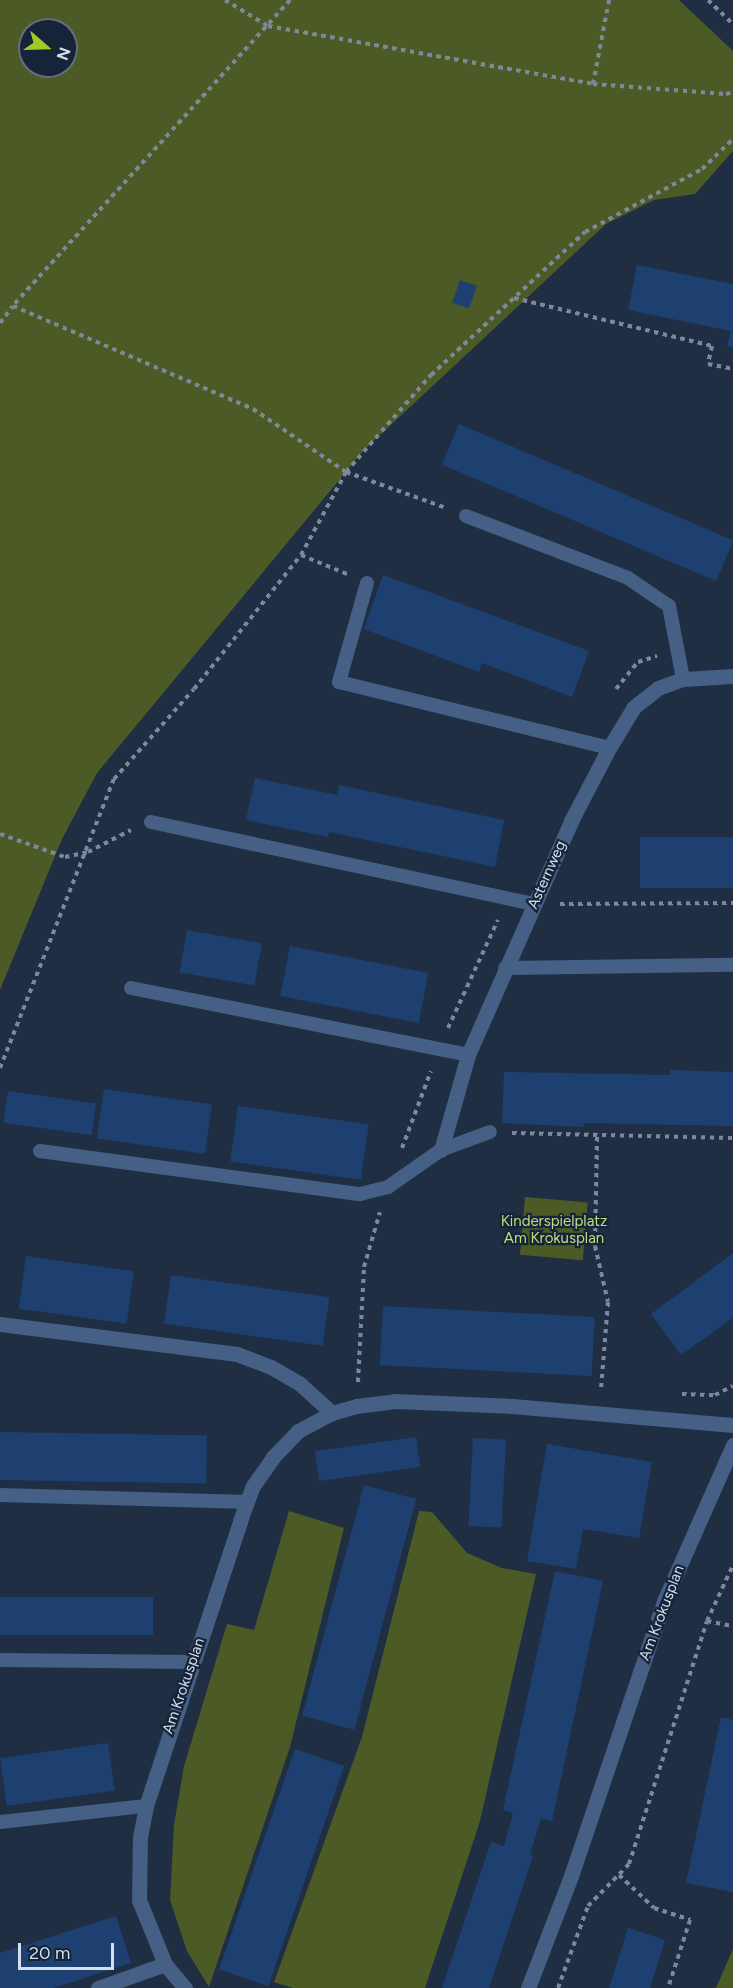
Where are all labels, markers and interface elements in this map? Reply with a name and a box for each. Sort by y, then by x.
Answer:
north arrow [18,18,78,78]
text: N [52,45,75,63]
street label: Asternweg [524,838,570,912]
park label: Kinderspielplatz Am Krokusplan [501,1212,607,1247]
street label: Am Krokusplan [636,1563,688,1663]
street label: Am Krokusplan [159,1636,209,1736]
scale bar [21,1931,117,1969]
text: 20 m [29,1942,70,1964]

